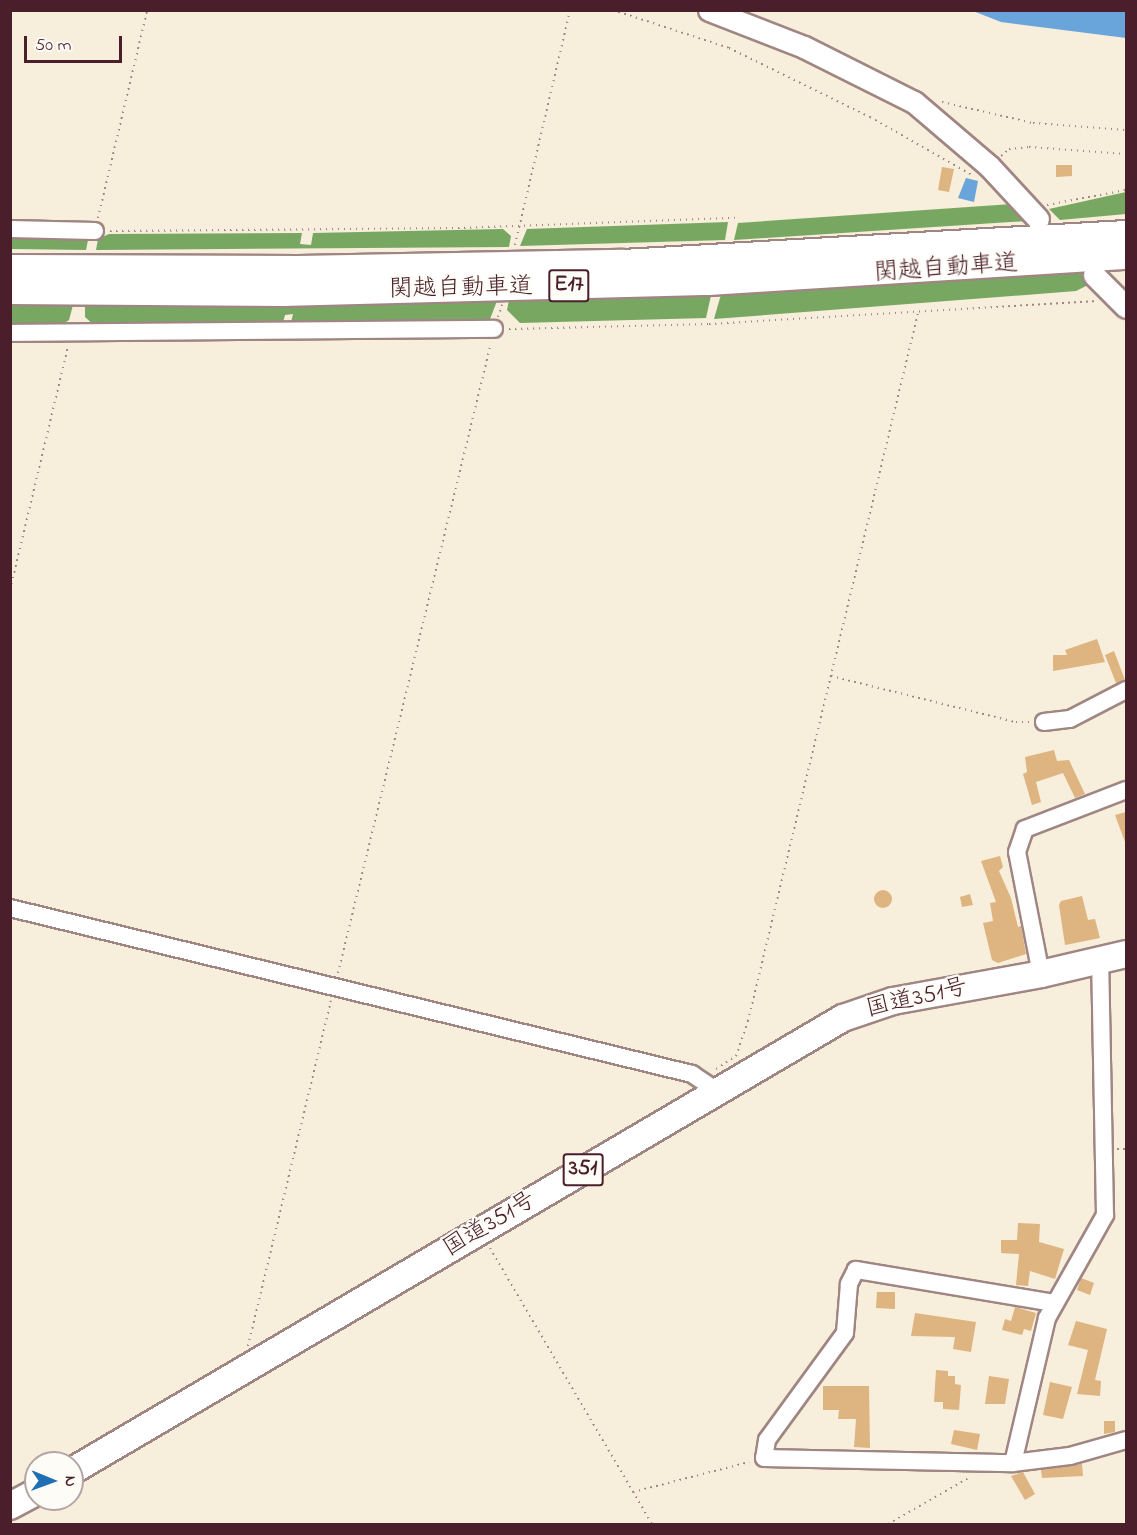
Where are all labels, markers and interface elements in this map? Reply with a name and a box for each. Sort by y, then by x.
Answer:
scale bar [27,24,124,62]
text: 50 m [35,33,72,59]
street label: 関越自動車道 [873,250,1019,288]
road number: E17 [548,267,590,305]
street label: 関越自動車道 [389,273,533,305]
street label: 国道351号 [863,973,971,1025]
road number: 351 [562,1151,604,1189]
street label: 国道351号 [438,1186,542,1264]
north arrow [24,1451,84,1511]
text: N [58,1476,82,1487]

